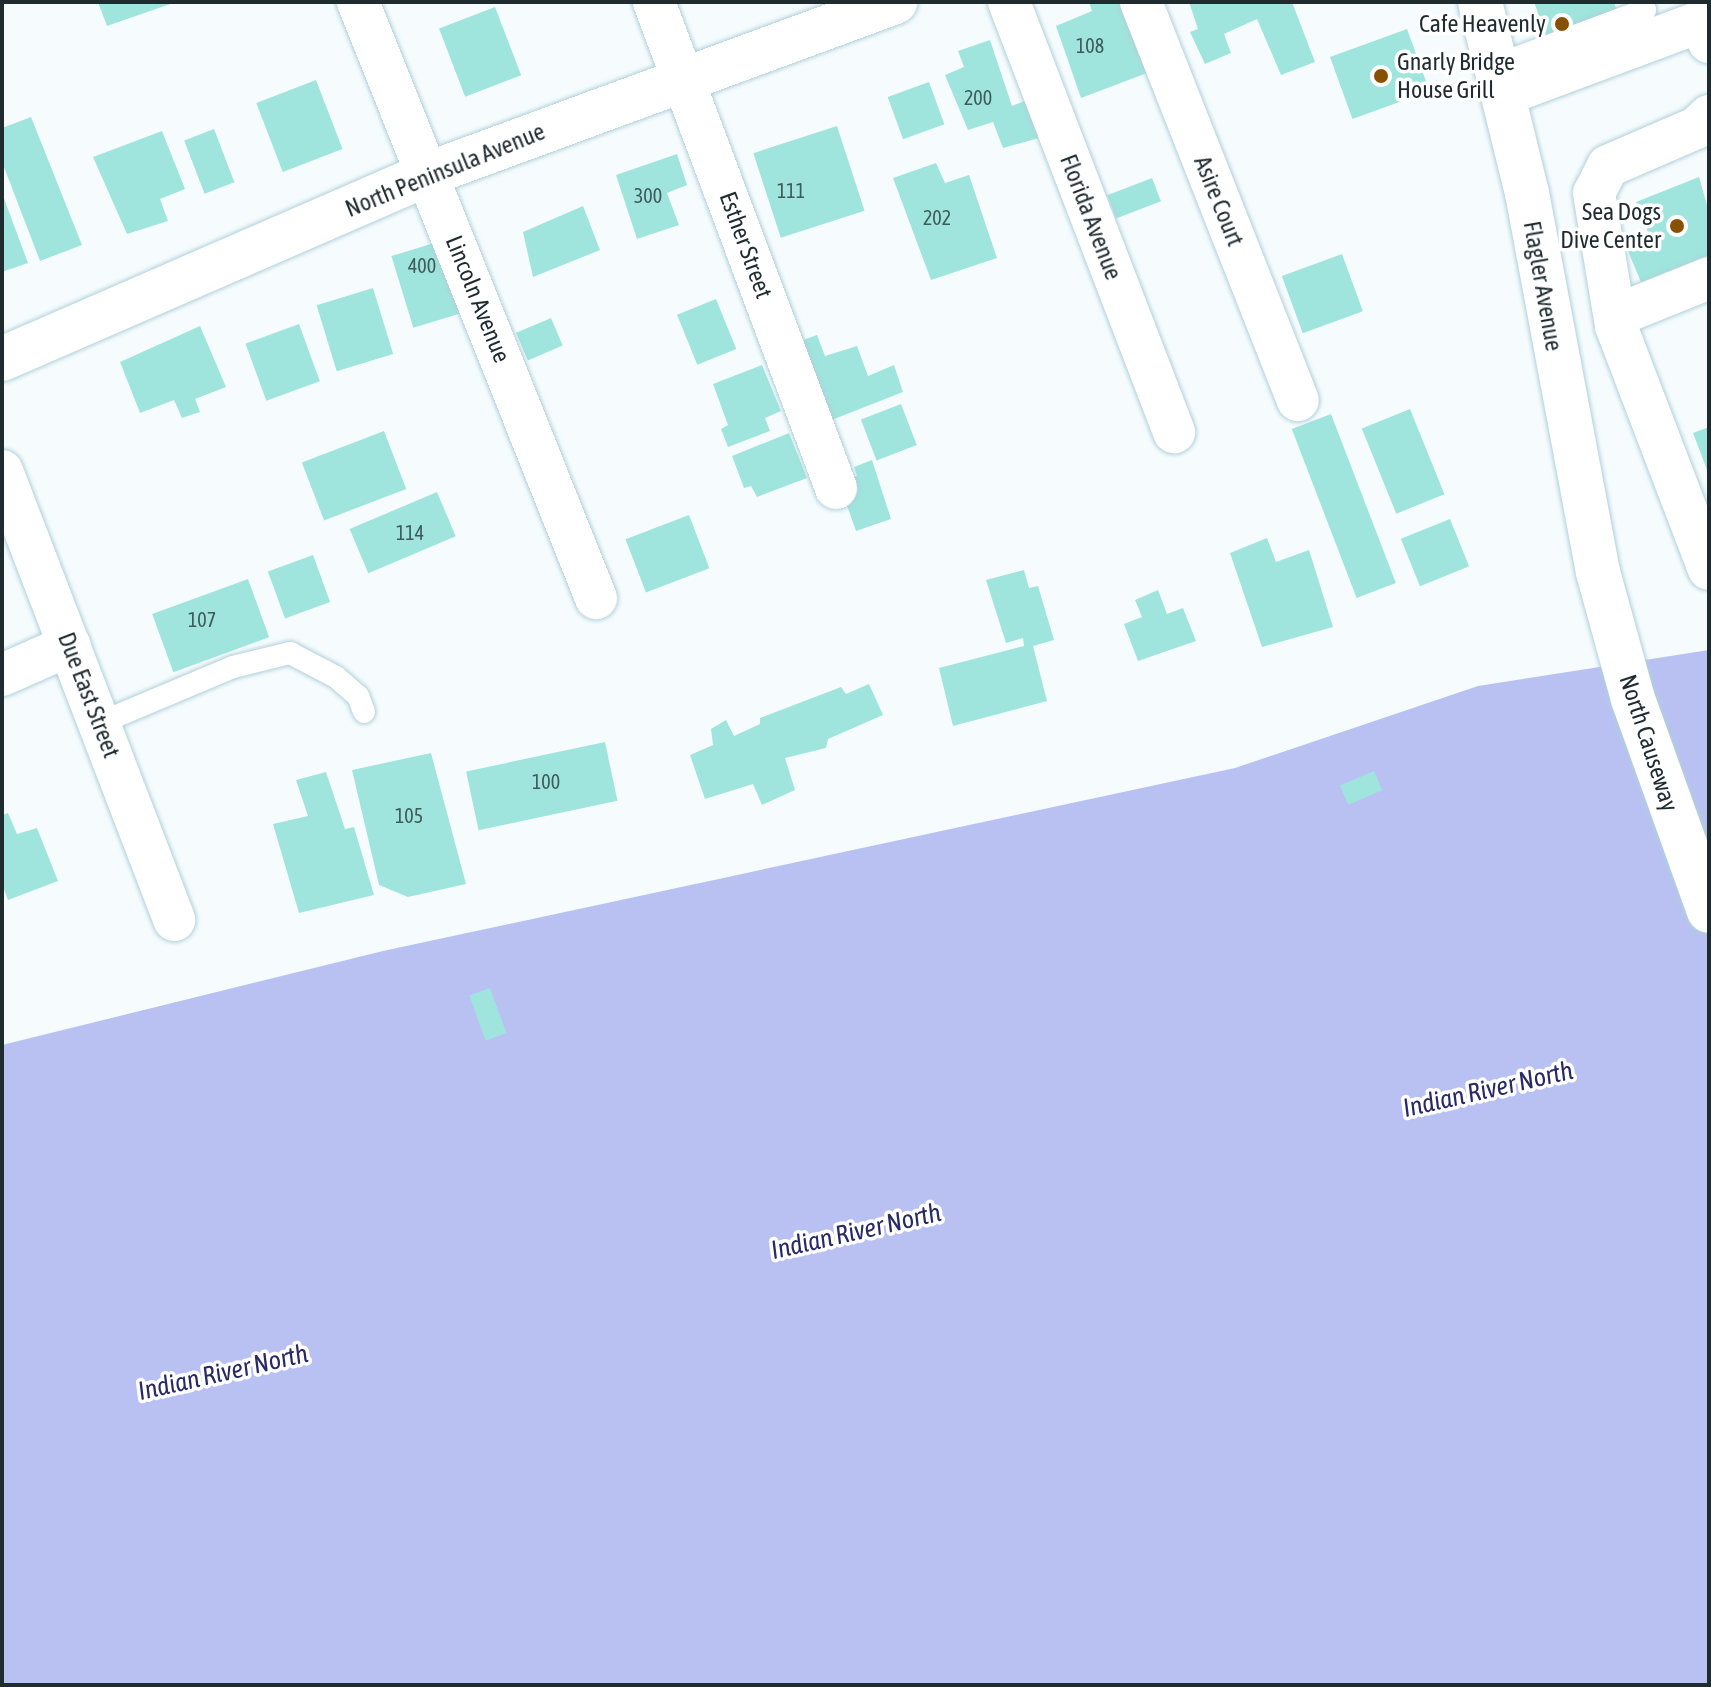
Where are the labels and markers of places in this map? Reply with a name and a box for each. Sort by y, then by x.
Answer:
place label: Cafe Heavenly [1419,10,1546,38]
marker: Cafe Heavenly [1553,15,1571,33]
place label: Gnarly Bridge House Grill [1397,48,1515,104]
marker: Gnarly Bridge House Grill [1372,67,1390,85]
place label: Sea Dogs Dive Center [1560,198,1661,254]
marker: Sea Dogs Dive Center [1668,217,1686,235]

